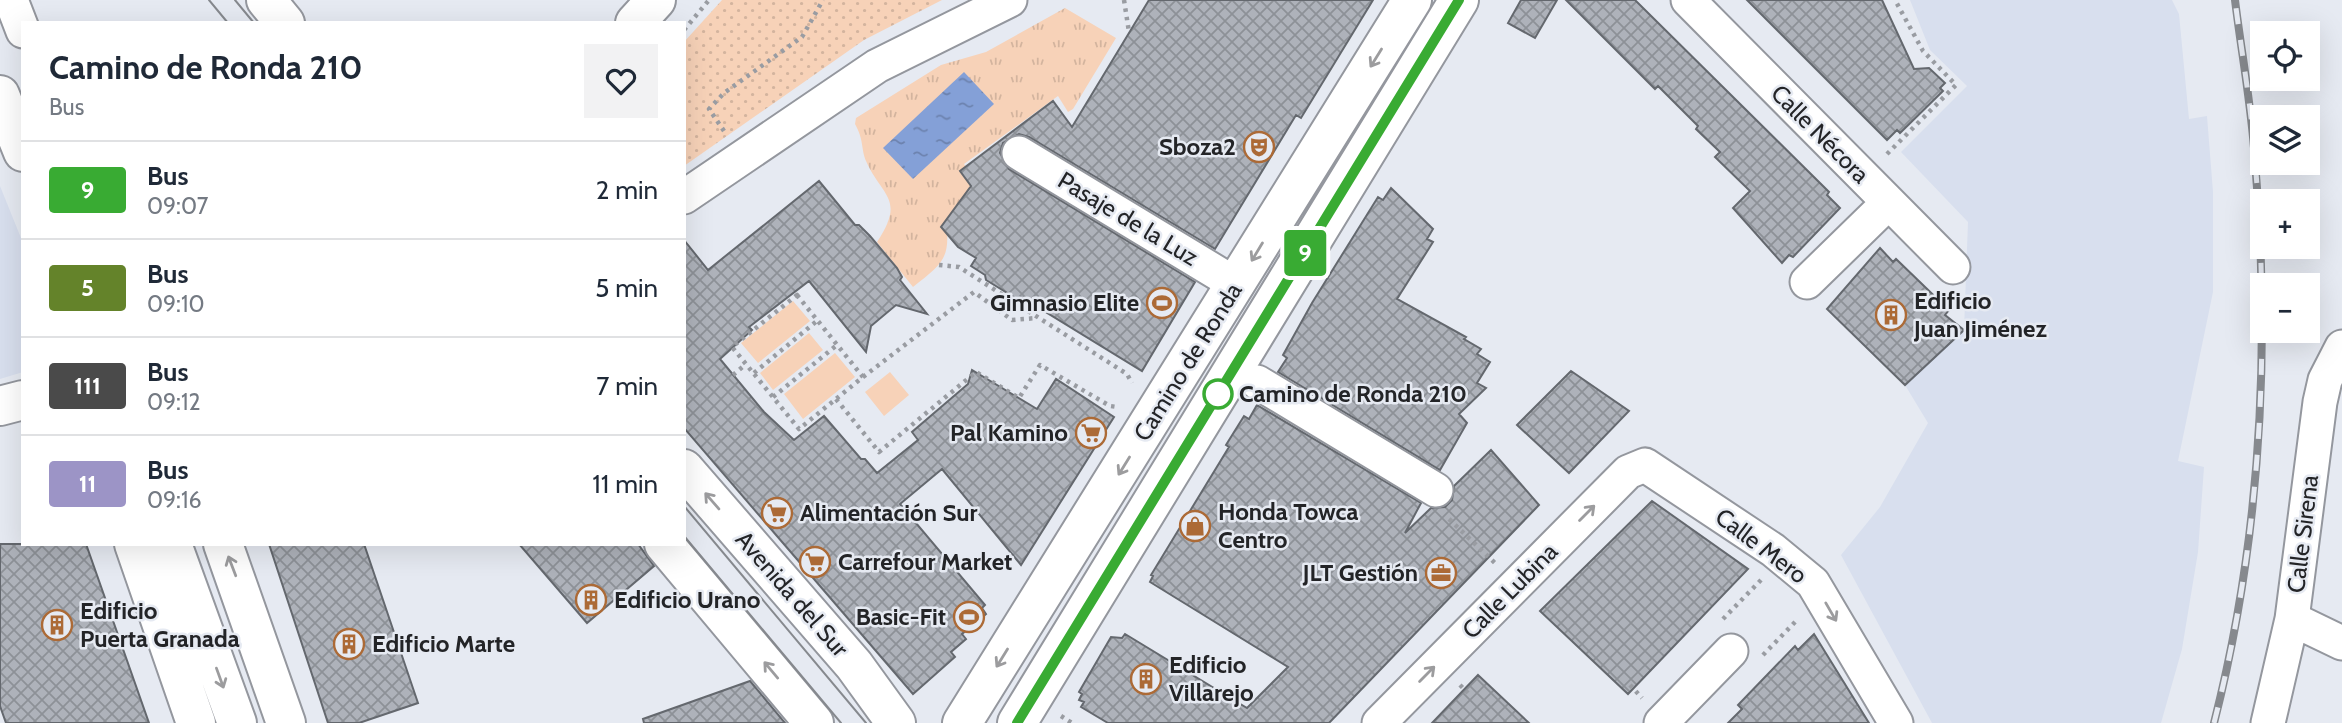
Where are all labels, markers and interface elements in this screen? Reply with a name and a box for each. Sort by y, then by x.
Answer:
map controls [2250,21,2320,343]
button: locate [2250,21,2320,91]
button: heart [584,44,658,118]
text: Camino de Ronda 210 [49,47,363,87]
one-way arrow [1369,48,1383,68]
street label: Calle Nécora [1765,79,1876,189]
text: Bus [49,93,84,121]
button: layers [2250,105,2320,175]
theatre icon: Sboza2 [1242,130,1276,164]
place label: Sboza2 [1159,132,1236,161]
text: Bus [147,160,188,192]
street label: Pasaje de la Luz [1053,165,1204,272]
text: 2 min [596,174,658,206]
text: 9 [81,175,94,204]
button: + [2250,189,2320,259]
text: 09:07 [147,192,208,220]
line badge: 9 [1282,230,1328,276]
text: 9 [1298,238,1312,267]
one-way arrow [1250,242,1264,262]
text: Bus [147,258,188,290]
text: 5 min [595,272,658,304]
text: 5 [81,273,94,302]
button: − [2250,273,2320,343]
street label: Camino de Ronda [1127,277,1248,446]
sports icon: Gimnasio Elite [1145,286,1179,320]
place label: Edificio Juan Jiménez [1913,286,2047,343]
place label: Gimnasio Elite [990,288,1139,317]
text: 09:10 [147,290,204,318]
building icon: Edificio Juan Jiménez [1874,298,1908,332]
text: Bus [147,356,188,388]
text: 7 min [596,370,658,402]
text: 111 [74,371,101,400]
marker: Camino de Ronda 210 [1203,379,1233,409]
place label: Camino de Ronda 210 [1239,379,1467,408]
text: 09:12 [147,388,200,416]
supermarket icon: Pal Kamino [1074,416,1108,450]
place label: Pal Kamino [950,418,1068,447]
text: Bus [147,454,188,486]
one-way arrow [1116,455,1130,475]
text: 11 min [592,468,658,500]
text: 11 [79,469,96,498]
street label: Calle Sirena [2281,473,2324,595]
text: 09:16 [147,486,201,514]
one-way arrow [704,492,720,510]
supermarket icon: Alimentación Sur [760,496,794,530]
place label: Honda Towca Centro [1218,497,1358,554]
place label: Alimentación Sur [800,498,977,527]
street label: Calle Mero [1710,502,1813,589]
one-way arrow [1578,505,1595,522]
shop icon: Honda Towca Centro [1178,509,1212,543]
street label: Avenida del Sur [730,525,855,663]
street label: Calle Lubina [1456,537,1564,644]
supermarket icon: Carrefour Market [798,545,832,579]
place label: Carrefour Market [838,547,1012,576]
one-way arrow [224,555,237,577]
office icon: JLT Gestión [1424,556,1458,590]
place label: JLT Gestión [1302,558,1418,587]
building icon: Edificio Urano [574,583,608,617]
place label: Edificio Urano [614,585,761,614]
place label: Edificio Puerta Granada [80,596,240,653]
sports icon: Basic-Fit [952,600,986,634]
one-way arrow [1824,601,1838,621]
place label: Basic-Fit [856,602,946,631]
building icon: Edificio Puerta Granada [40,608,74,642]
building icon: Edificio Marte [332,627,366,661]
place label: Edificio Marte [372,629,515,658]
one-way arrow [994,648,1009,667]
place label: Edificio Villarejo [1169,650,1254,707]
one-way arrow [763,661,779,679]
building icon: Edificio Villarejo [1129,662,1163,696]
one-way arrow [215,666,227,688]
one-way arrow [1418,666,1435,683]

